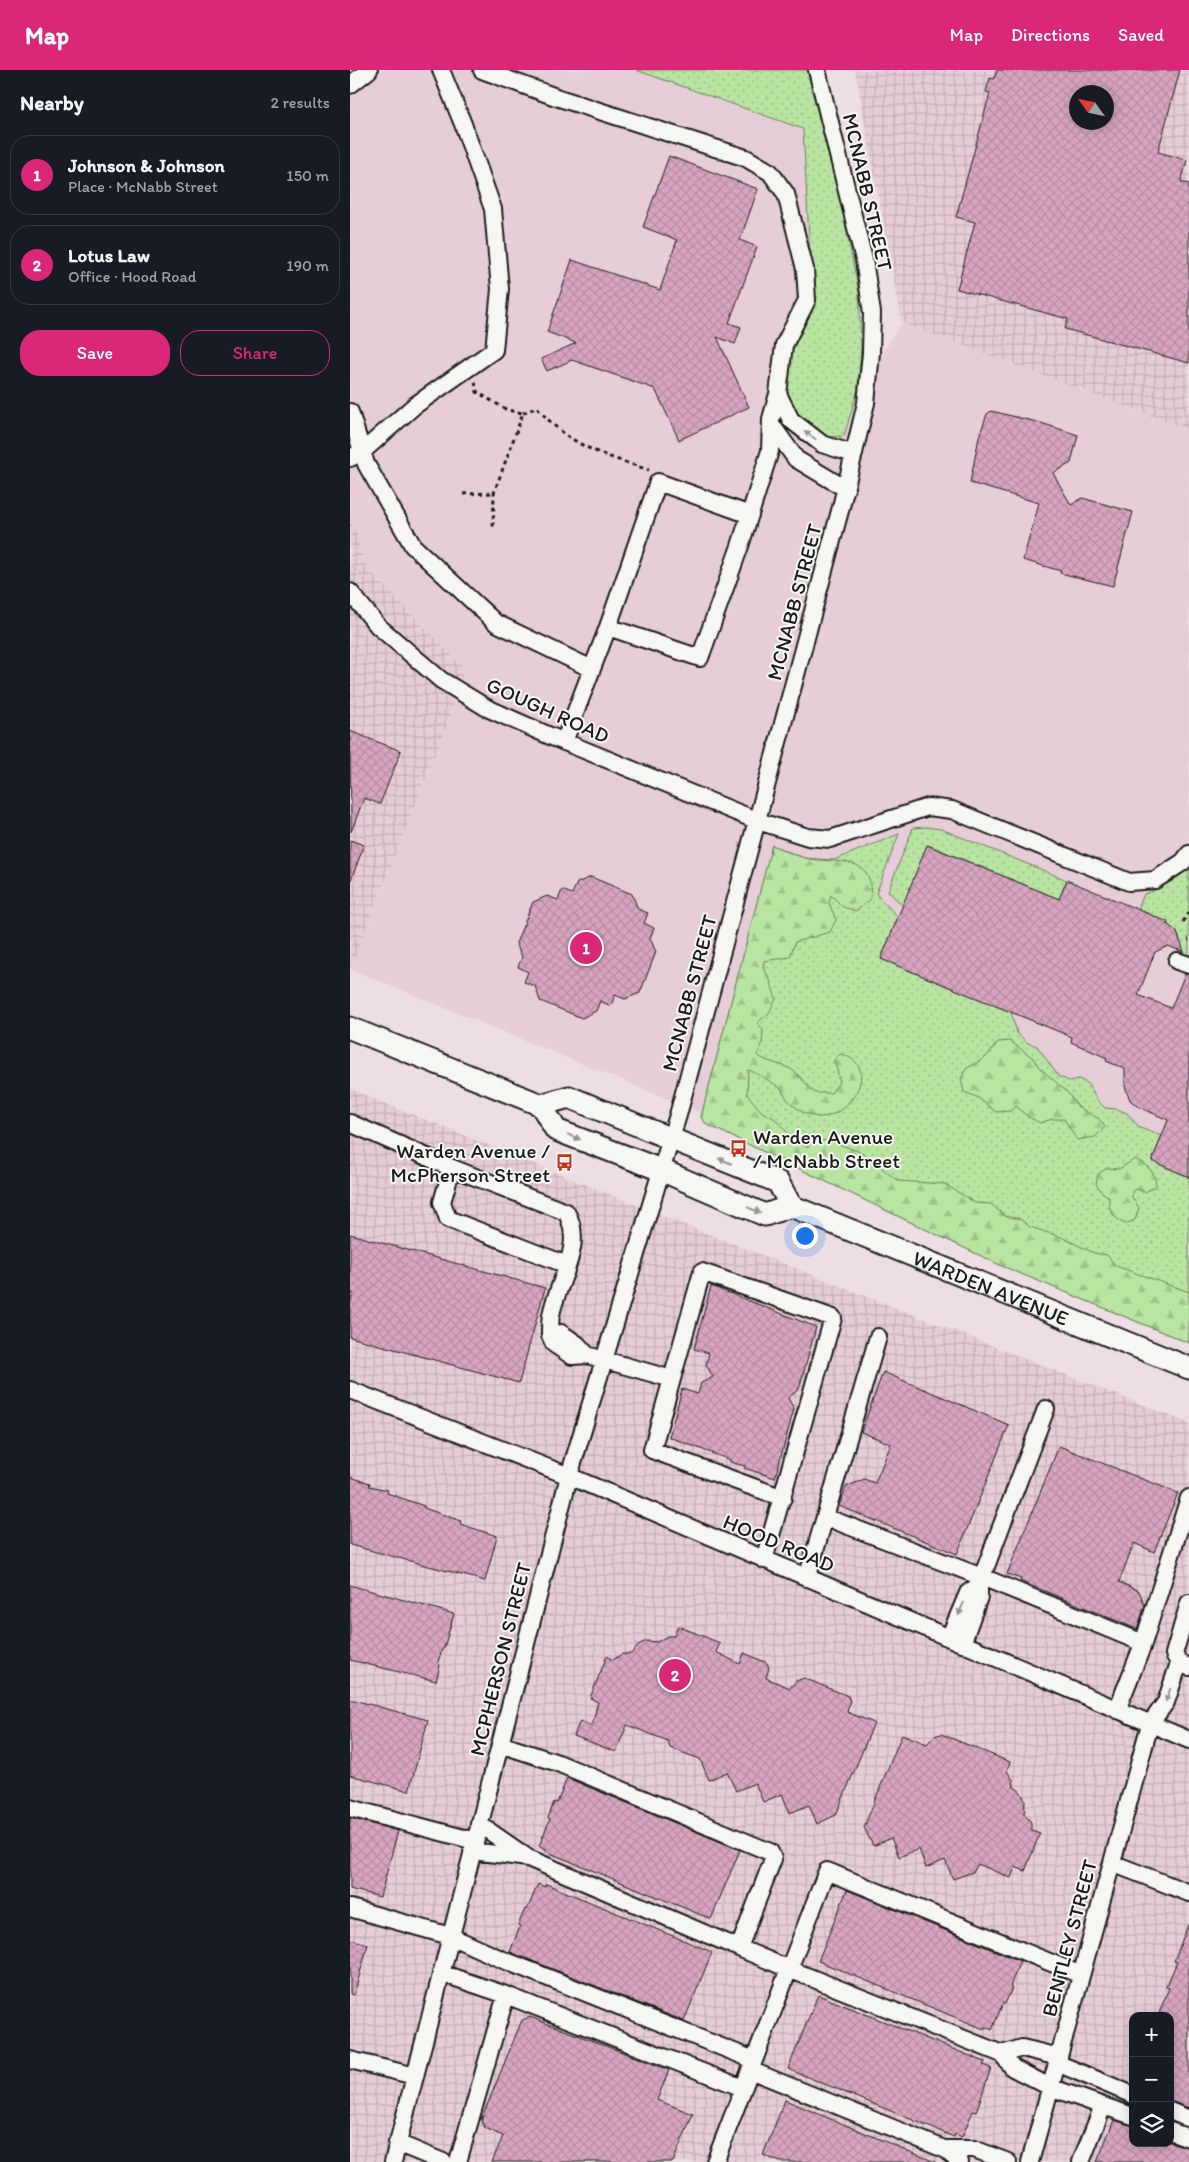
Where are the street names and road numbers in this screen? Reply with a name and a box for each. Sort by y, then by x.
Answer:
street label: MCNABB STREET [838,111,898,273]
street label: MCNABB STREET [761,521,827,683]
street label: GOUGH ROAD [483,672,613,748]
street label: MCNABB STREET [656,912,722,1074]
street label: WARDEN AVENUE [909,1245,1073,1330]
street label: HOOD ROAD [720,1508,838,1578]
street label: MCPHERSON STREET [464,1559,536,1758]
street label: BENTLEY STREET [1036,1856,1102,2019]

